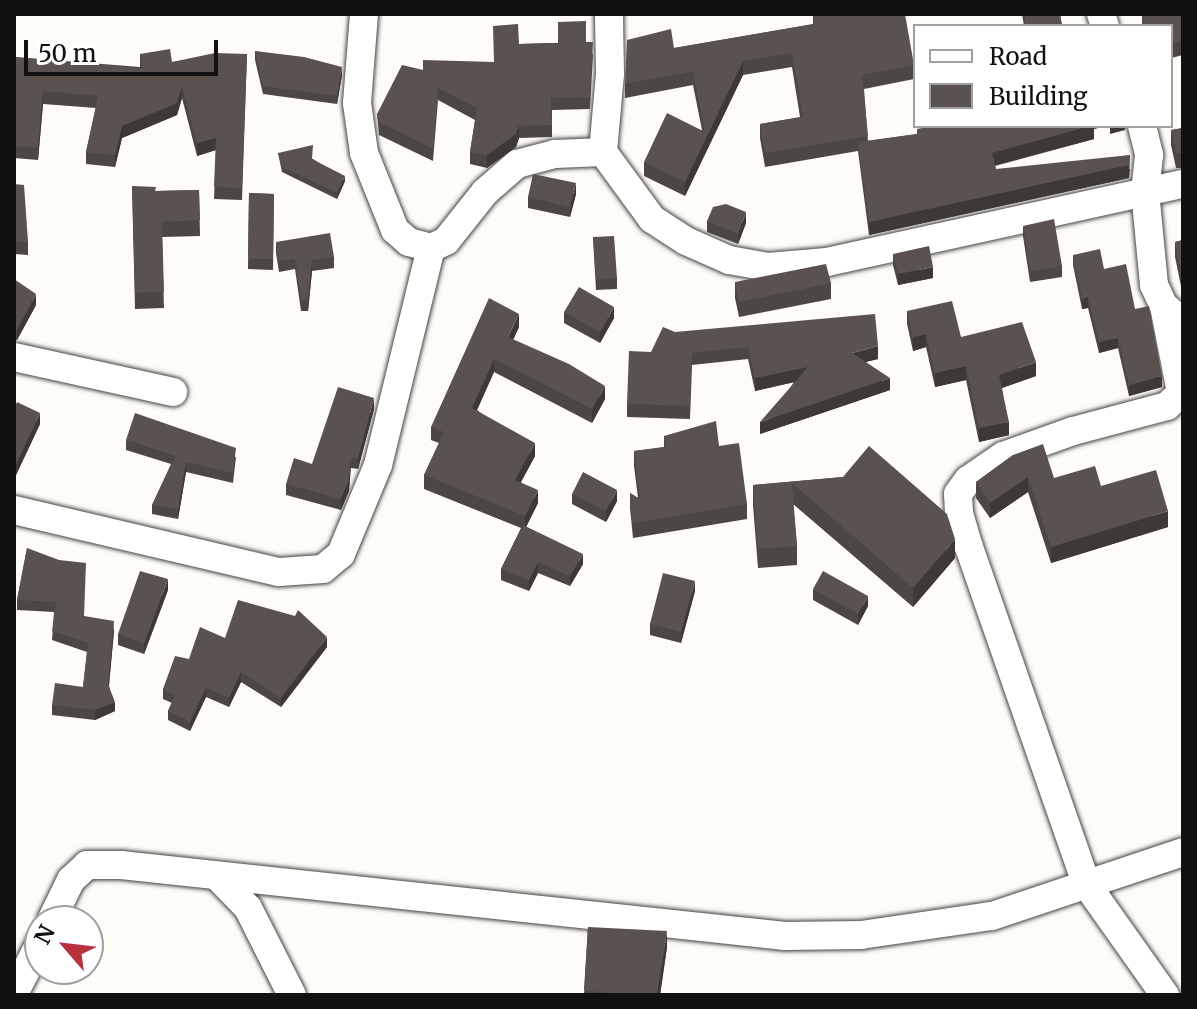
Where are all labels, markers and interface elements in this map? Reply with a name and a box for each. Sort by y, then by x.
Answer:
scale bar [28,24,222,74]
legend [913,24,1173,128]
text: 50 m [38,38,97,69]
text: Road [989,41,1047,72]
text: Building [989,81,1088,112]
north arrow [24,905,104,985]
text: N [28,920,61,949]

